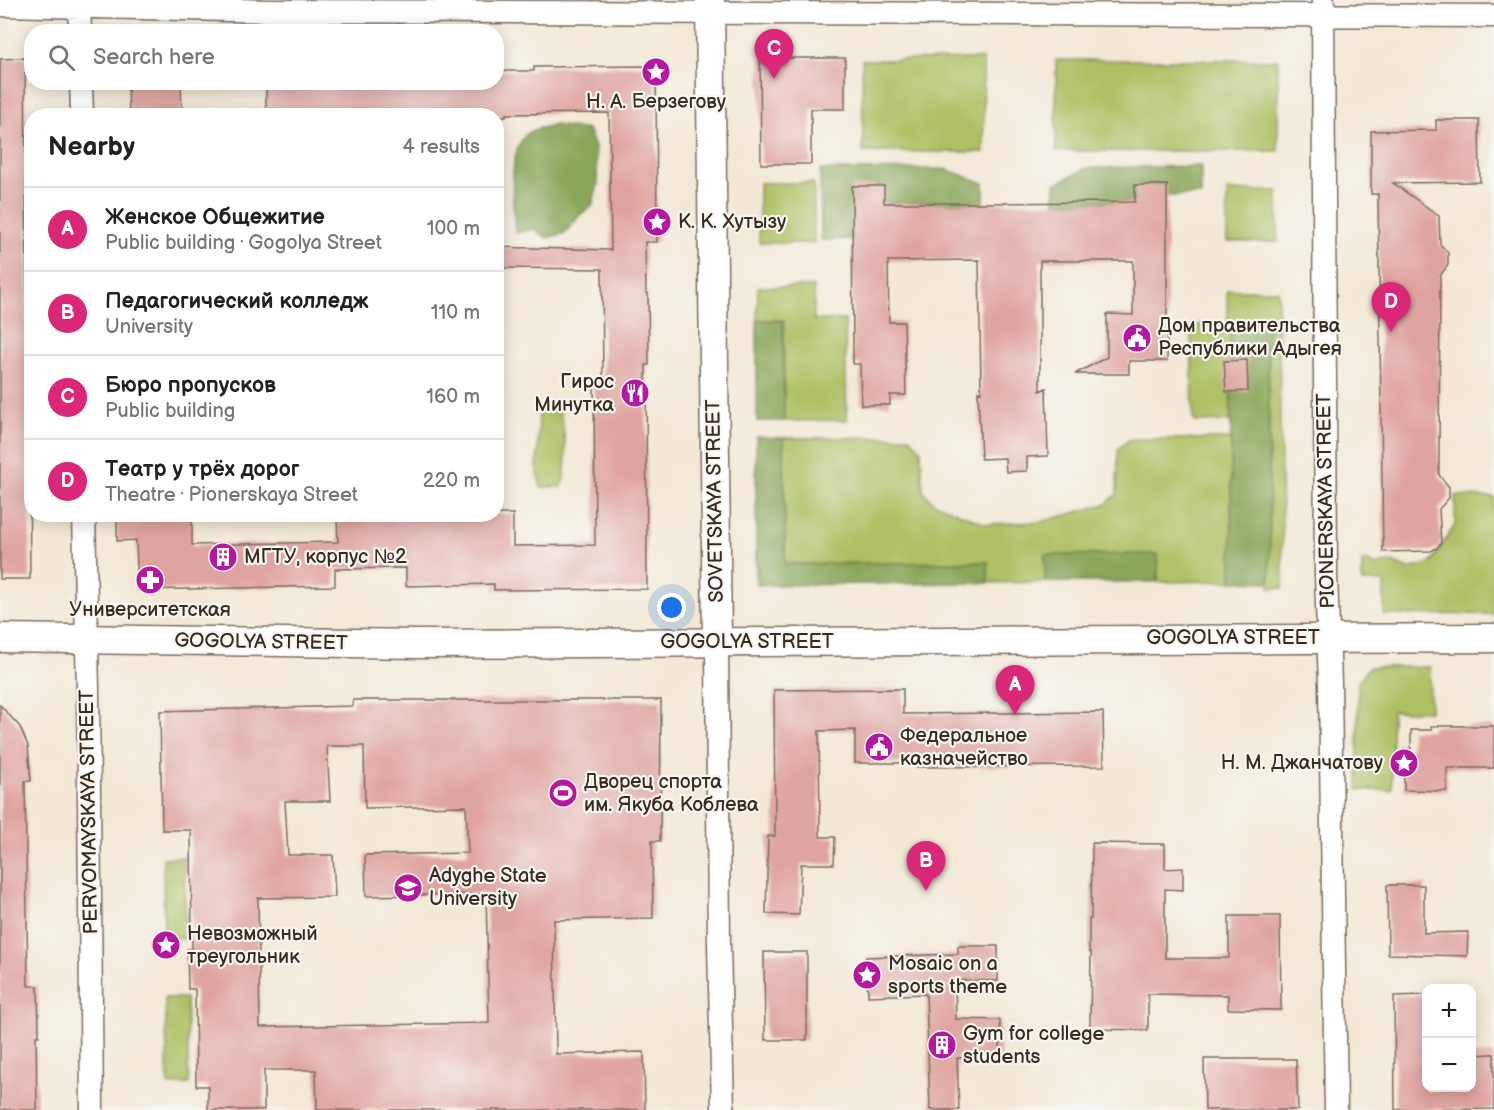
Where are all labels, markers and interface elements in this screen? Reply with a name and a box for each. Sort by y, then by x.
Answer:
search box [24,24,504,90]
pin: C [754,29,794,79]
icon: search [45,41,78,74]
text: Search here [93,44,215,71]
place icon: Н. А. Берзегову [640,56,672,88]
place label: Н. А. Берзегову [586,90,726,114]
text: Nearby [48,132,135,163]
text: 4 results [402,135,480,159]
text: Женское Общежитие [105,204,325,231]
place icon: К. К. Хутызу [641,206,673,238]
place label: К. К. Хутызу [678,210,786,234]
text: A [61,217,74,241]
text: 100 m [427,217,480,241]
text: Public building · Gogolya Street [105,231,382,255]
pin: D [1372,282,1410,332]
text: Педагогический колледж [105,288,368,315]
text: B [60,301,75,325]
text: 110 m [431,301,480,325]
place label: Дом правительства Республики Адыгея [1158,314,1342,361]
text: University [105,315,193,339]
public building icon: Дом правительства Республики Адыгея [1121,322,1153,354]
place label: Гирос Минутка [534,370,614,417]
text: Бюро пропусков [105,372,276,399]
restaurant icon: Гирос Минутка [619,377,651,409]
text: C [60,385,75,409]
text: 160 m [426,385,480,409]
street label: PIONERSKAYA STREET [1312,393,1340,609]
text: Public building [105,399,235,423]
street label: SOVETSKAYA STREET [701,399,729,603]
text: Театр у трёх дорог [105,456,299,483]
text: D [61,469,74,493]
text: 220 m [423,469,480,493]
text: Theatre · Pionerskaya Street [105,483,358,507]
building icon: МГТУ, корпус №2 [207,541,239,573]
place label: МГТУ, корпус №2 [244,545,407,569]
pharmacy icon: Университетская [134,564,166,596]
your location [657,593,686,622]
place label: Университетская [69,598,231,622]
street label: GOGOLYA STREET [1146,626,1320,650]
street label: GOGOLYA STREET [174,628,348,656]
street label: GOGOLYA STREET [660,630,834,654]
pin: A [996,666,1034,715]
street label: PERVOMAYSKAYA STREET [75,689,103,935]
place label: Федеральное казначейство [900,724,1028,771]
public building icon: Федеральное казначейство [863,731,895,763]
place icon: Н. М. Джанчатову [1388,747,1420,779]
place label: Н. М. Джанчатову [1221,751,1383,775]
place label: Дворец спорта им. Якуба Коблева [584,770,759,817]
sports icon: Дворец спорта им. Якуба Коблева [547,777,579,809]
pin: B [906,842,946,891]
place label: Adyghe State University [429,864,547,911]
school or university icon: Adyghe State University [392,872,424,904]
place label: Невозможный треугольник [187,922,318,969]
place icon: Невозможный треугольник [150,929,182,961]
place label: Mosaic on a sports theme [888,952,1007,999]
place icon: Mosaic on a sports theme [851,959,883,991]
map controls [1422,984,1476,1092]
button: + [1422,984,1476,1038]
place label: Gym for college students [963,1022,1105,1069]
building icon: Gym for college students [926,1029,958,1061]
button: − [1422,1038,1476,1092]

